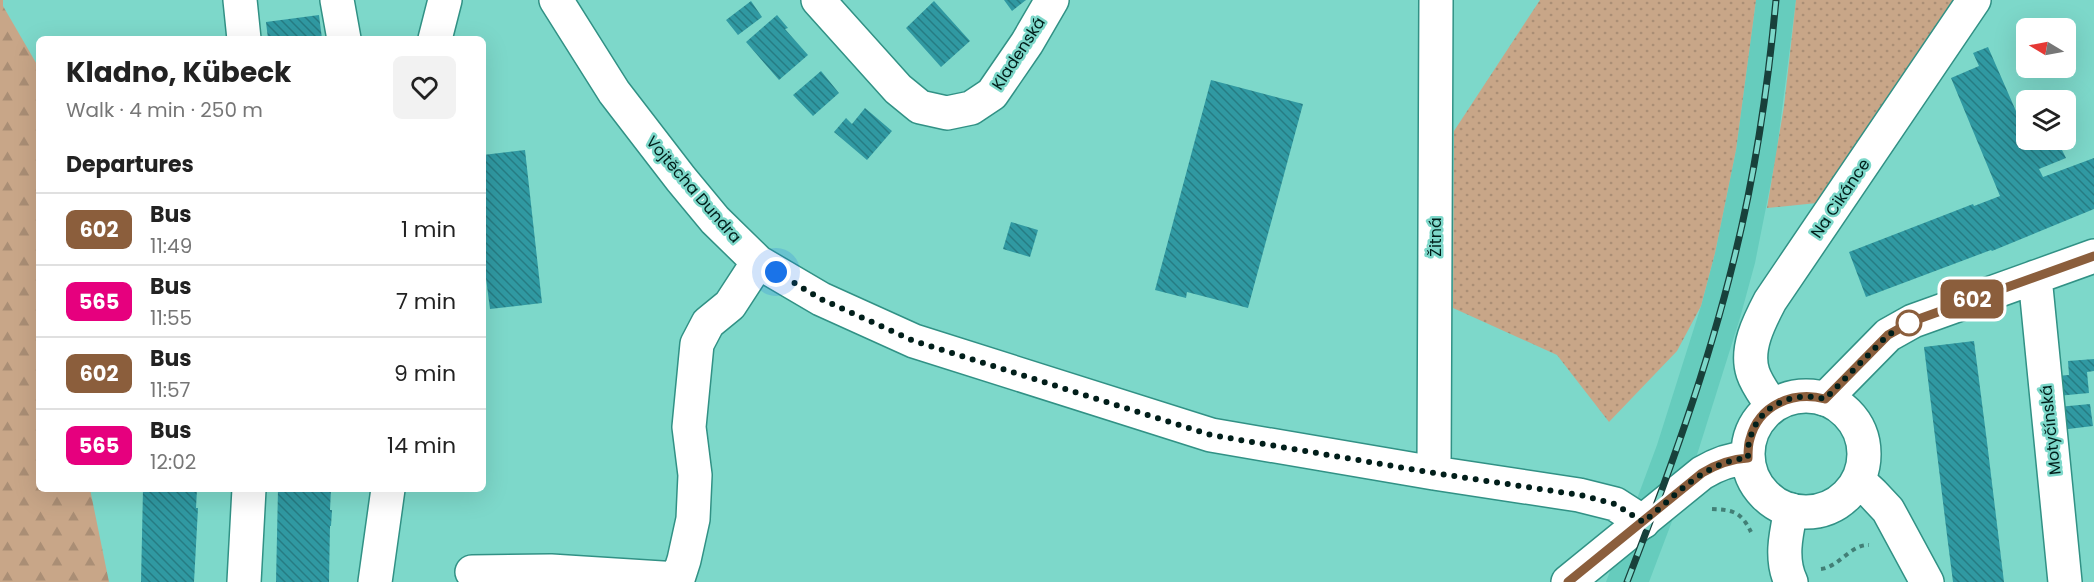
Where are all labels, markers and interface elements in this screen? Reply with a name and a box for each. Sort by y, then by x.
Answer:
street label: Kladenská [986,12,1051,94]
north arrow [2016,18,2076,78]
map controls [2016,18,2076,150]
text: Kladno, Kübeck [66,53,291,92]
button: heart [393,56,456,119]
button: layers [2016,90,2076,150]
text: Walk · 4 min · 250 m [66,96,263,124]
street label: Vojtěcha Dundra [641,131,747,248]
text: Departures [66,149,194,180]
street label: Na Cikánce [1805,154,1876,243]
text: Bus [150,199,192,230]
text: 1 min [401,214,456,245]
text: 602 [79,215,119,244]
street label: Žitná [1424,217,1447,257]
text: 11:49 [150,232,192,260]
your location [761,257,791,287]
text: Bus [150,271,192,302]
line badge: 602 [1938,280,2006,318]
text: 602 [1952,285,1992,314]
text: 7 min [396,286,456,317]
text: 565 [79,287,119,316]
text: 11:55 [150,304,192,332]
unlabelled marker [1896,310,1922,336]
text: Bus [150,343,192,374]
text: 9 min [394,358,456,389]
text: 602 [79,359,119,388]
text: 11:57 [150,376,191,404]
street label: Motyčínská [2034,384,2067,476]
text: Bus [150,415,192,446]
text: 14 min [387,430,456,461]
text: 565 [79,431,119,460]
text: 12:02 [150,448,196,476]

